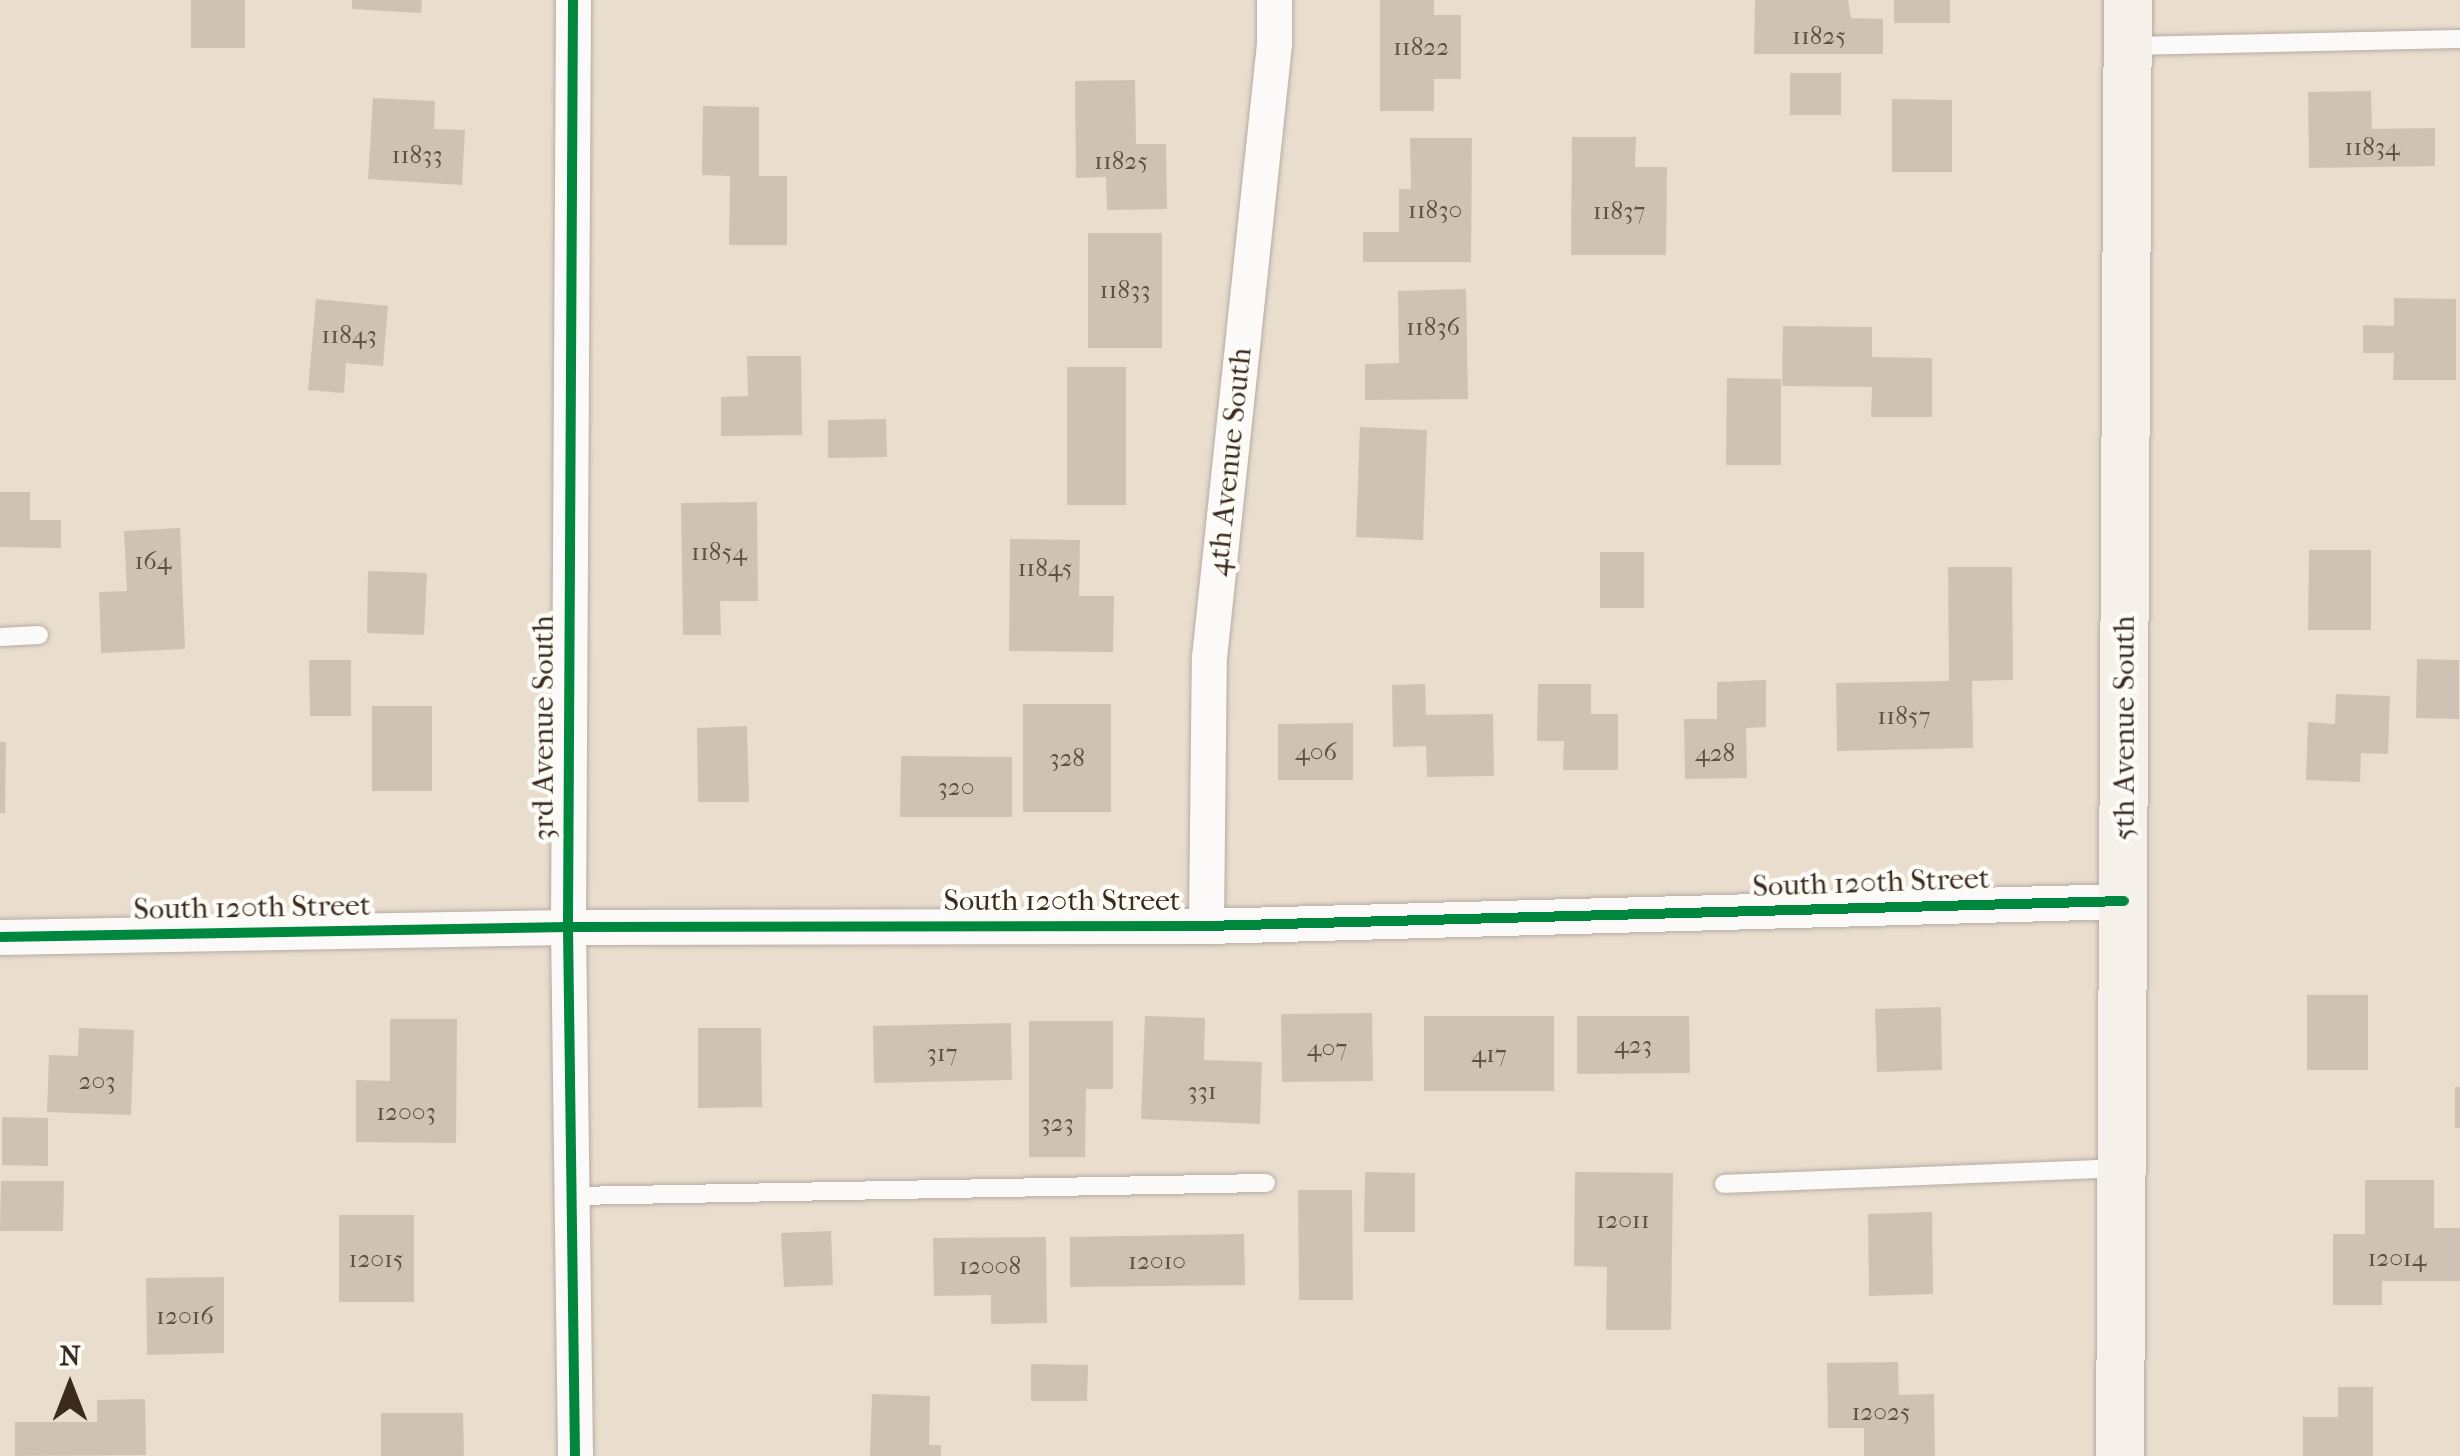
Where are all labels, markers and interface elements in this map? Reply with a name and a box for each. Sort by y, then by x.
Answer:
house number: 11825 [1792,21,1846,51]
house number: 11822 [1393,32,1449,62]
house number: 11834 [2344,132,2400,162]
house number: 11833 [392,140,442,170]
house number: 11825 [1094,146,1148,176]
house number: 11830 [1408,195,1462,225]
house number: 11837 [1593,196,1645,226]
house number: 11833 [1100,275,1150,305]
house number: 11836 [1406,312,1460,342]
house number: 11843 [321,320,377,350]
street label: 4th Avenue South [1200,346,1260,578]
house number: 11854 [691,537,747,567]
house number: 164 [134,546,172,576]
house number: 11845 [1017,553,1073,583]
street label: 3rd Avenue South [526,615,562,841]
street label: 5th Avenue South [2107,615,2143,841]
house number: 11857 [1877,701,1931,731]
house number: 406 [1295,737,1337,767]
house number: 428 [1695,738,1735,768]
house number: 328 [1049,743,1085,773]
house number: 320 [938,772,974,802]
street label: South 120th Street [1752,861,1990,905]
street label: South 120th Street [943,883,1181,919]
street label: South 120th Street [133,888,371,928]
house number: 423 [1614,1030,1652,1060]
house number: 407 [1307,1033,1347,1063]
house number: 317 [926,1038,958,1068]
house number: 417 [1471,1039,1507,1069]
house number: 203 [79,1066,115,1096]
house number: 331 [1187,1076,1217,1106]
house number: 12003 [376,1097,436,1127]
house number: 323 [1040,1108,1074,1138]
house number: 12011 [1596,1205,1650,1235]
house number: 12014 [2367,1243,2427,1273]
house number: 12015 [348,1244,404,1274]
house number: 12010 [1128,1246,1186,1276]
house number: 12008 [959,1251,1021,1281]
house number: 12016 [156,1301,214,1331]
north arrow [20,1336,120,1436]
text: N [59,1339,81,1372]
house number: 12025 [1851,1397,1911,1427]

